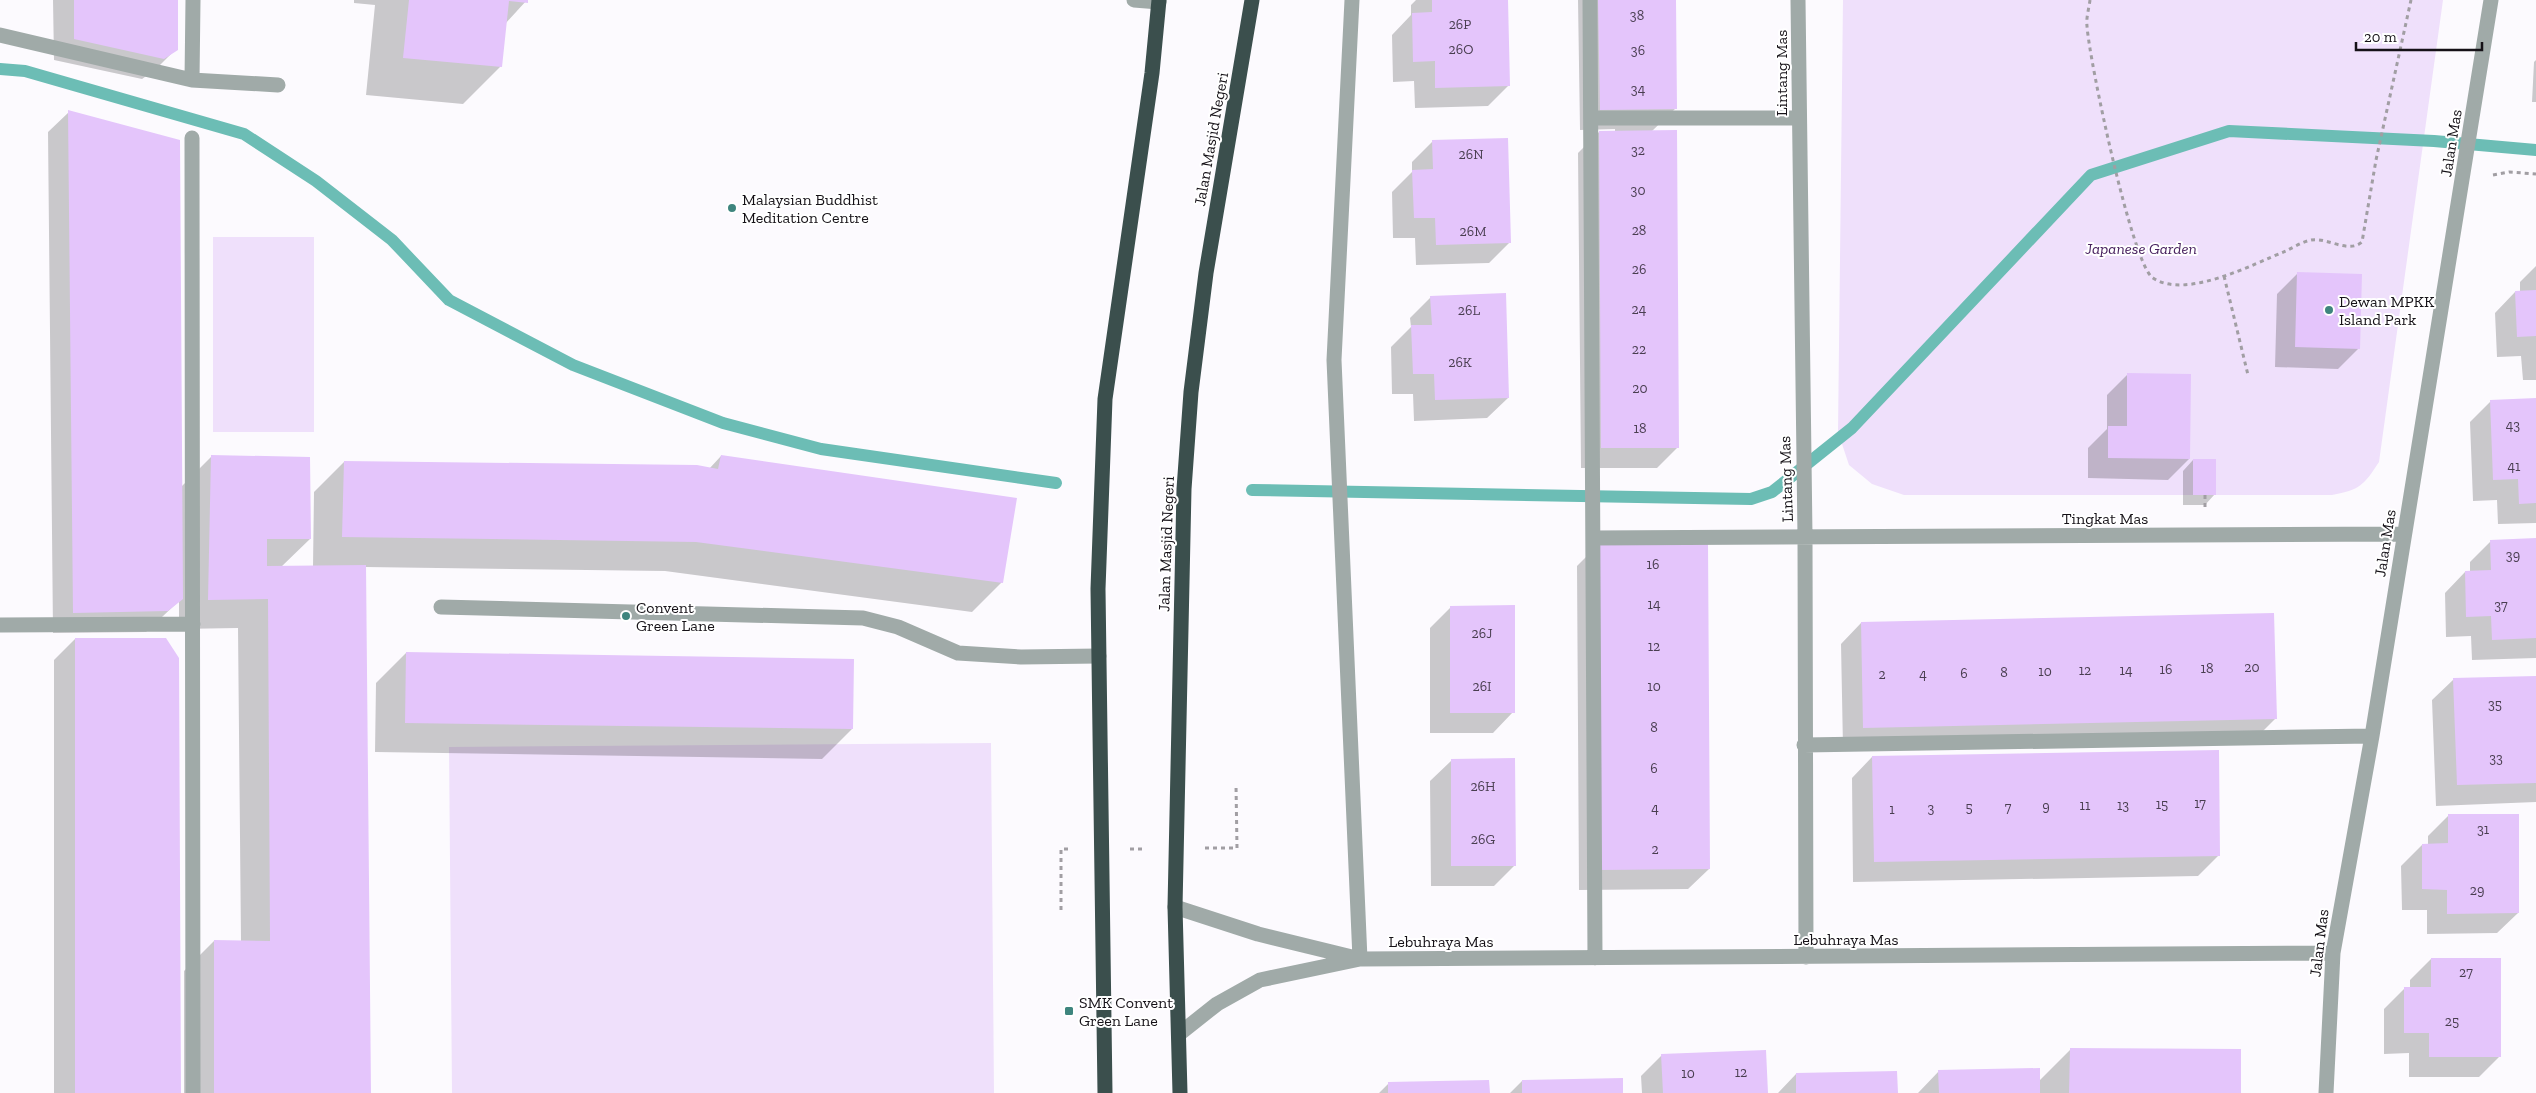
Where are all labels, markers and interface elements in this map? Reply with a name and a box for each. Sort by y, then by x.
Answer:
house number: 38 [1630,7,1644,24]
house number: 26P [1449,16,1471,33]
scale bar [2356,20,2482,52]
text: 20 m [2364,28,2397,46]
street label: Lintang Mas [1772,30,1791,116]
house number: 26O [1449,41,1473,58]
house number: 36 [1631,42,1645,59]
street label: Jalan Masjid Negeri [1190,70,1232,207]
house number: 34 [1631,81,1646,98]
street label: Jalan Mas [2436,108,2466,178]
house number: 32 [1631,142,1645,159]
house number: 26N [1459,146,1483,163]
house number: 30 [1631,182,1645,199]
place label: Malaysian Buddhist Meditation Centre [742,190,878,227]
marker: Malaysian Buddhist Meditation Centre [726,202,738,214]
house number: 28 [1632,222,1646,239]
house number: 26M [1460,223,1487,240]
park label: Japanese Garden [2084,239,2197,258]
house number: 26 [1632,261,1646,278]
place label: Dewan MPKK Island Park [2339,292,2435,329]
house number: 24 [1632,301,1647,318]
house number: 26L [1458,302,1481,319]
marker: Dewan MPKK Island Park [2323,304,2335,316]
house number: 22 [1632,341,1646,358]
house number: 26K [1448,354,1472,371]
house number: 20 [1632,380,1648,397]
house number: 43 [2506,417,2520,434]
house number: 18 [1634,420,1646,437]
street label: Lintang Mas [1775,436,1797,522]
house number: 41 [2508,458,2521,475]
street label: Jalan Masjid Negeri [1154,475,1178,612]
street label: Jalan Mas [2370,508,2400,578]
street label: Tingkat Mas [2062,509,2148,528]
house number: 39 [2506,547,2520,564]
house number: 16 [1647,556,1659,573]
house number: 14 [1648,596,1661,613]
house number: 37 [2494,597,2508,614]
place label: Convent Green Lane [636,598,715,635]
marker: Convent Green Lane [620,610,632,622]
house number: 26J [1471,625,1493,642]
house number: 12 [1648,638,1660,655]
house number: 20 [2244,659,2260,676]
house number: 18 [2201,660,2213,677]
house number: 16 [2160,661,2172,678]
house number: 12 [2079,662,2091,679]
house number: 14 [2120,662,2133,679]
house number: 10 [2038,663,2052,680]
house number: 8 [2000,664,2008,681]
house number: 6 [1960,665,1968,682]
house number: 2 [1878,666,1886,683]
house number: 4 [1919,666,1927,683]
house number: 26I [1472,678,1492,695]
house number: 10 [1647,678,1661,695]
house number: 35 [2488,696,2502,713]
house number: 8 [1650,719,1658,736]
house number: 33 [2489,750,2503,767]
house number: 6 [1650,760,1658,777]
house number: 26H [1470,778,1496,795]
house number: 17 [2194,795,2206,812]
house number: 15 [2156,796,2168,813]
house number: 11 [2080,797,2091,814]
house number: 13 [2117,797,2129,814]
house number: 9 [2042,798,2050,815]
house number: 5 [1965,799,1973,816]
house number: 7 [2005,799,2012,816]
house number: 4 [1651,800,1659,817]
house number: 3 [1928,800,1935,817]
house number: 1 [1889,801,1895,818]
house number: 31 [2477,821,2490,838]
house number: 26G [1471,831,1495,848]
house number: 2 [1651,841,1659,858]
house number: 29 [2470,882,2484,899]
street label: Jalan Mas [2305,908,2333,978]
street label: Lebuhraya Mas [1793,930,1899,949]
street label: Lebuhraya Mas [1388,932,1494,951]
house number: 27 [2459,964,2473,981]
place label: SMK Convent Green Lane [1079,993,1173,1030]
marker: SMK Convent Green Lane [1063,1005,1075,1017]
house number: 25 [2445,1013,2459,1030]
house number: 12 [1735,1064,1747,1081]
house number: 10 [1681,1065,1695,1082]

